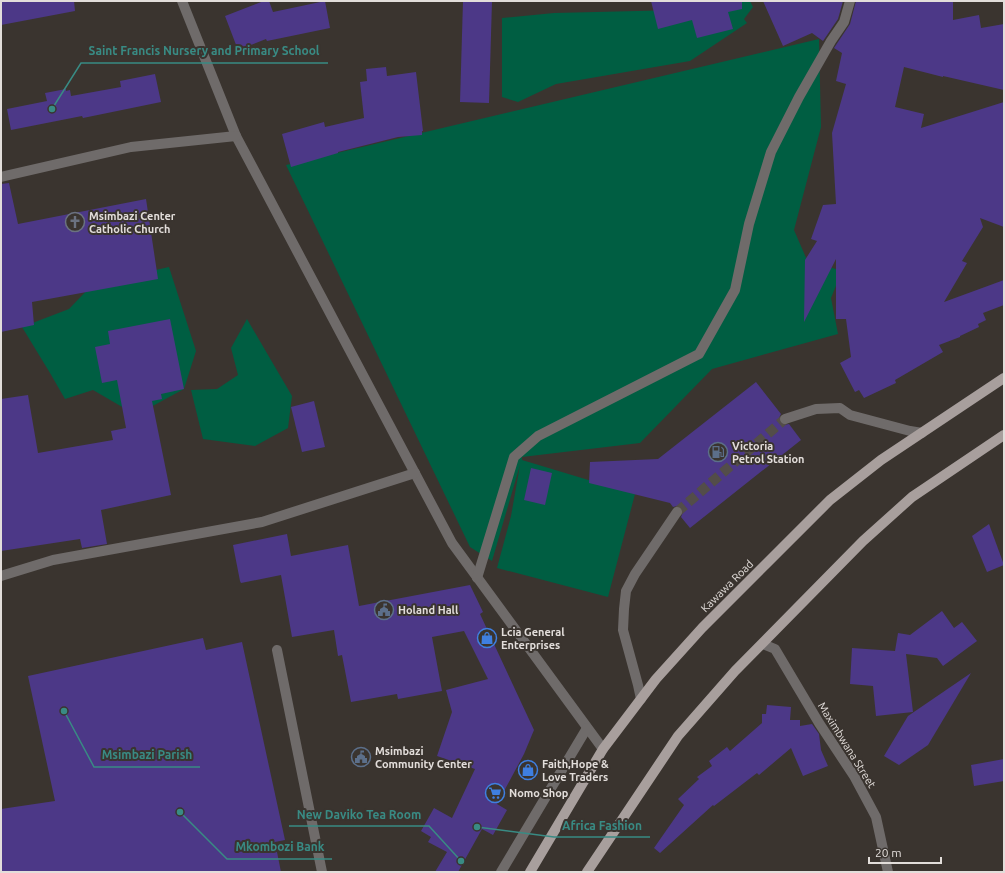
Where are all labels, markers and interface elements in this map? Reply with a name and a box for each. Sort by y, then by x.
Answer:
callout: Saint Francis Nursery and Primary School [81,39,328,63]
text: Saint Francis Nursery and Primary School [88,44,320,57]
place label: Msimbazi Center Catholic Church [89,210,176,235]
church icon: Msimbazi Center Catholic Church [64,211,86,233]
place label: Victoria Petrol Station [732,440,805,465]
fuel station icon: Victoria Petrol Station [707,441,729,463]
street label: Kawawa Road [699,558,755,614]
public building icon: Holand Hall [373,599,395,621]
place label: Holand Hall [398,604,459,616]
place label: Lcia General Enterprises [501,626,565,651]
shop icon: Lcia General Enterprises [476,627,498,649]
street label: Maximbwana Street [816,700,879,791]
callout: Msimbazi Parish [94,743,200,767]
place label: Msimbazi Community Center [375,745,472,770]
public building icon: Msimbazi Community Center [350,746,372,768]
text: Msimbazi Parish [102,748,192,761]
place label: Faith,Hope & Love Traders [542,758,609,783]
shop icon: Faith,Hope & Love Traders [517,759,539,781]
supermarket icon: Nomo Shop [484,782,506,804]
place label: Nomo Shop [509,787,569,799]
callout: New Daviko Tea Room [289,802,429,826]
text: New Daviko Tea Room [297,808,421,821]
callout: Africa Fashion [554,813,650,837]
text: Africa Fashion [562,819,642,832]
callout: Mkombozi Bank [227,835,332,859]
scale bar [869,839,941,865]
text: Mkombozi Bank [235,840,325,853]
text: 20 m [875,846,902,859]

